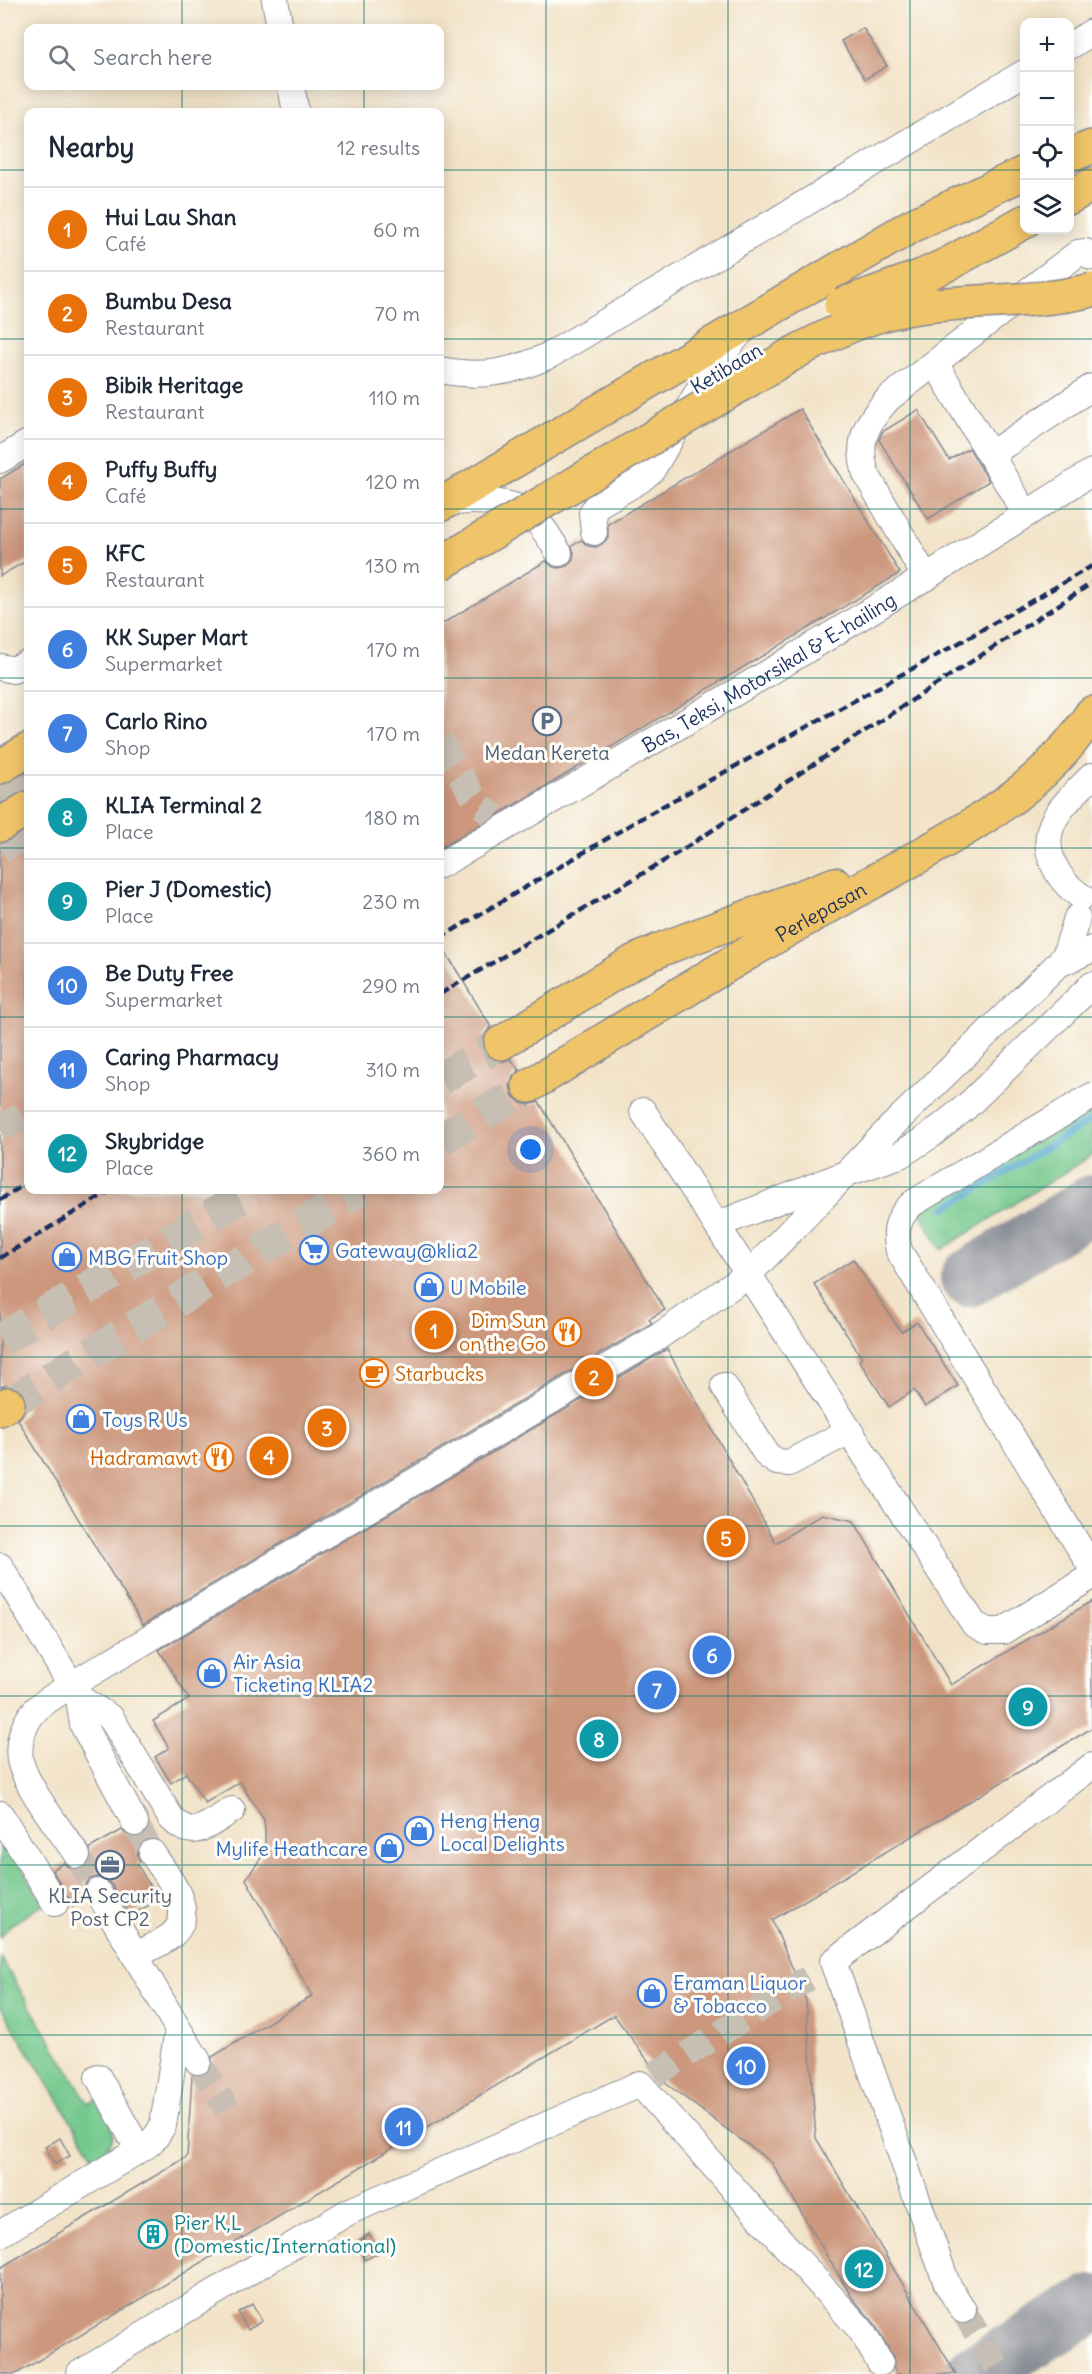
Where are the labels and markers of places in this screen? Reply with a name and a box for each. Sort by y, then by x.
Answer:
parking icon: Medan Kereta [531,705,563,737]
place label: Medan Kereta [484,740,610,765]
supermarket icon: Gateway@klia2 [298,1234,330,1266]
place label: Gateway@klia2 [335,1238,478,1263]
shop icon: MBG Fruit Shop [51,1241,83,1273]
place label: MBG Fruit Shop [88,1245,228,1270]
shop icon: U Mobile [413,1271,445,1303]
place label: U Mobile [450,1275,527,1300]
pin: 1 [414,1308,454,1352]
place label: Dim Sun on the Go [459,1308,546,1356]
restaurant icon: Dim Sun on the Go [551,1316,583,1348]
pin: 2 [574,1354,614,1400]
cafe icon: Starbucks [358,1357,390,1389]
place label: Starbucks [395,1361,484,1386]
shop icon: Toys R Us [65,1403,97,1435]
pin: 3 [308,1406,346,1450]
place label: Toys R Us [102,1407,188,1432]
pin: 4 [250,1434,288,1478]
restaurant icon: Hadramawt [203,1441,235,1473]
place label: Hadramawt [90,1445,198,1470]
pin: 5 [706,1516,746,1560]
pin: 6 [692,1632,732,1678]
place label: Air Asia Ticketing KLIA2 [233,1649,373,1697]
shop icon: Air Asia Ticketing KLIA2 [196,1657,228,1689]
pin: 7 [638,1668,676,1712]
pin: 9 [1008,1684,1048,1730]
pin: 8 [580,1716,618,1762]
place label: Heng Heng Local Delights [440,1808,565,1856]
shop icon: Heng Heng Local Delights [403,1815,435,1847]
shop icon: Mylife Heathcare [373,1832,405,1864]
place label: Mylife Heathcare [216,1836,368,1861]
office icon: KLIA Security Post CP2 [94,1849,126,1881]
place label: KLIA Security Post CP2 [48,1883,172,1931]
place label: Eraman Liquor & Tobacco [673,1970,807,2018]
shop icon: Eraman Liquor & Tobacco [636,1977,668,2009]
pin: 10 [726,2044,766,2088]
pin: 11 [384,2104,424,2150]
place label: Pier K,L (Domestic/International) [174,2210,396,2258]
building icon: Pier K,L (Domestic/International) [137,2218,169,2250]
pin: 12 [844,2246,884,2292]

